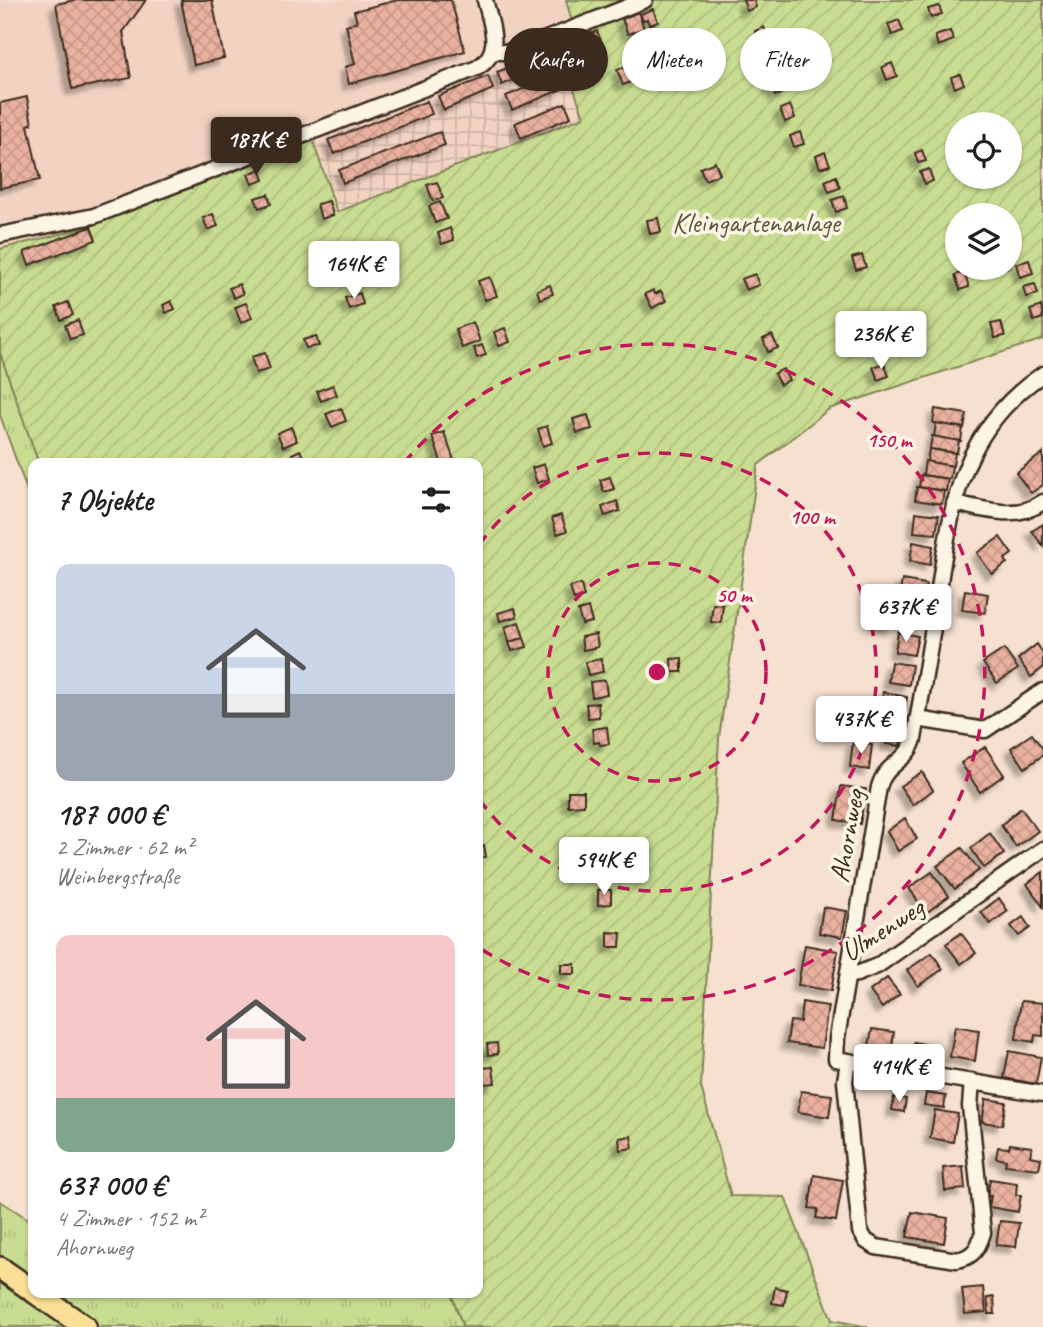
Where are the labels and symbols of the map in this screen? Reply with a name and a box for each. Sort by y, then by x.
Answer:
pin: 187K € [199,118,313,177]
park label: Kleingartenanlage [672,205,842,240]
pin: 164K € [297,242,411,301]
pin: 236K € [824,312,938,371]
text: 150 m [866,427,914,453]
text: 100 m [789,504,837,530]
text: 50 m [716,582,754,608]
pin: 637K € [849,584,963,644]
centre of rings [645,660,669,684]
pin: 437K € [804,696,918,756]
street label: Ahornweg [821,785,872,885]
pin: 594K € [547,838,661,897]
street label: Ulmenweg [834,889,932,969]
pin: 414K € [842,1044,956,1104]

